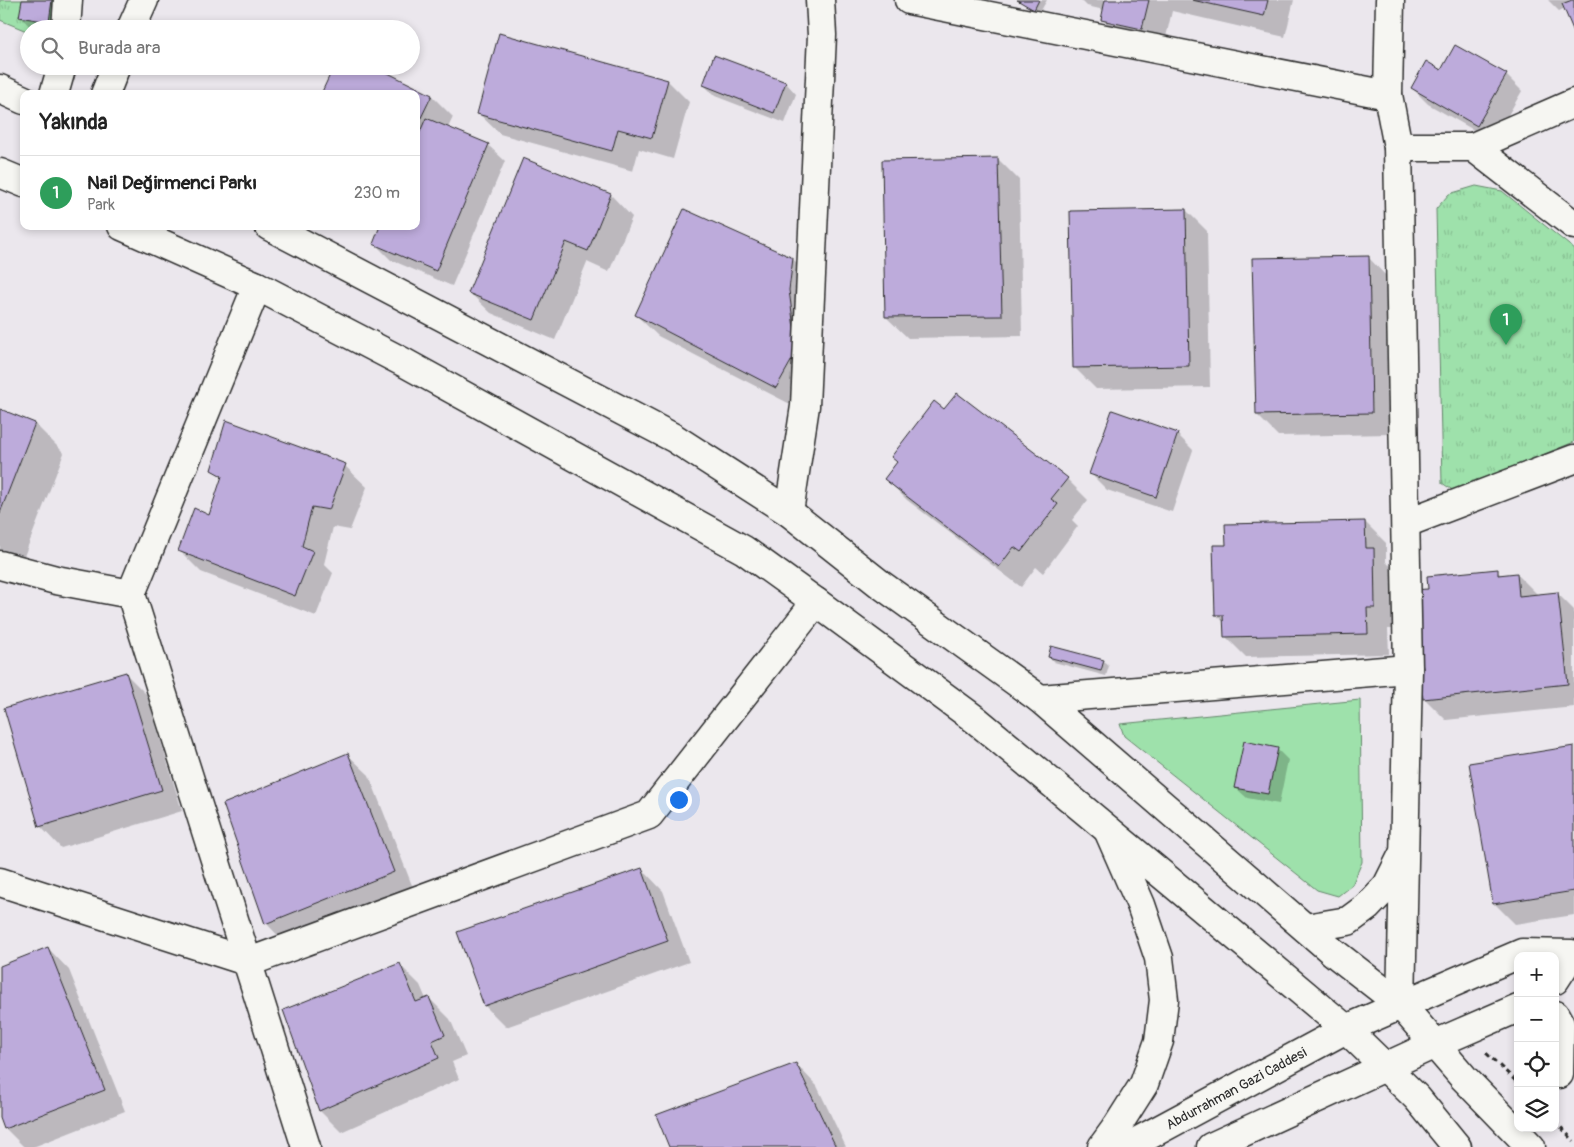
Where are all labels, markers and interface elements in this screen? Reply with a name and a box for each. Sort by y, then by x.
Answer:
search box [20,20,420,75]
icon: search [38,34,66,62]
text: Burada ara [78,36,161,60]
text: Yakında [40,109,107,136]
text: Nail Değirmenci Parkı [87,171,257,195]
text: 1 [53,183,59,203]
text: 230 m [354,183,400,203]
text: Park [87,195,115,215]
pin: 1 [1490,304,1522,345]
your location [666,787,692,813]
map controls [1514,952,1559,1132]
button: + [1514,952,1559,997]
button: − [1514,997,1559,1042]
button: locate [1514,1042,1559,1087]
street label: Abdurrahman Gazi Caddesi [1163,1043,1309,1133]
button: layers [1514,1087,1559,1132]

